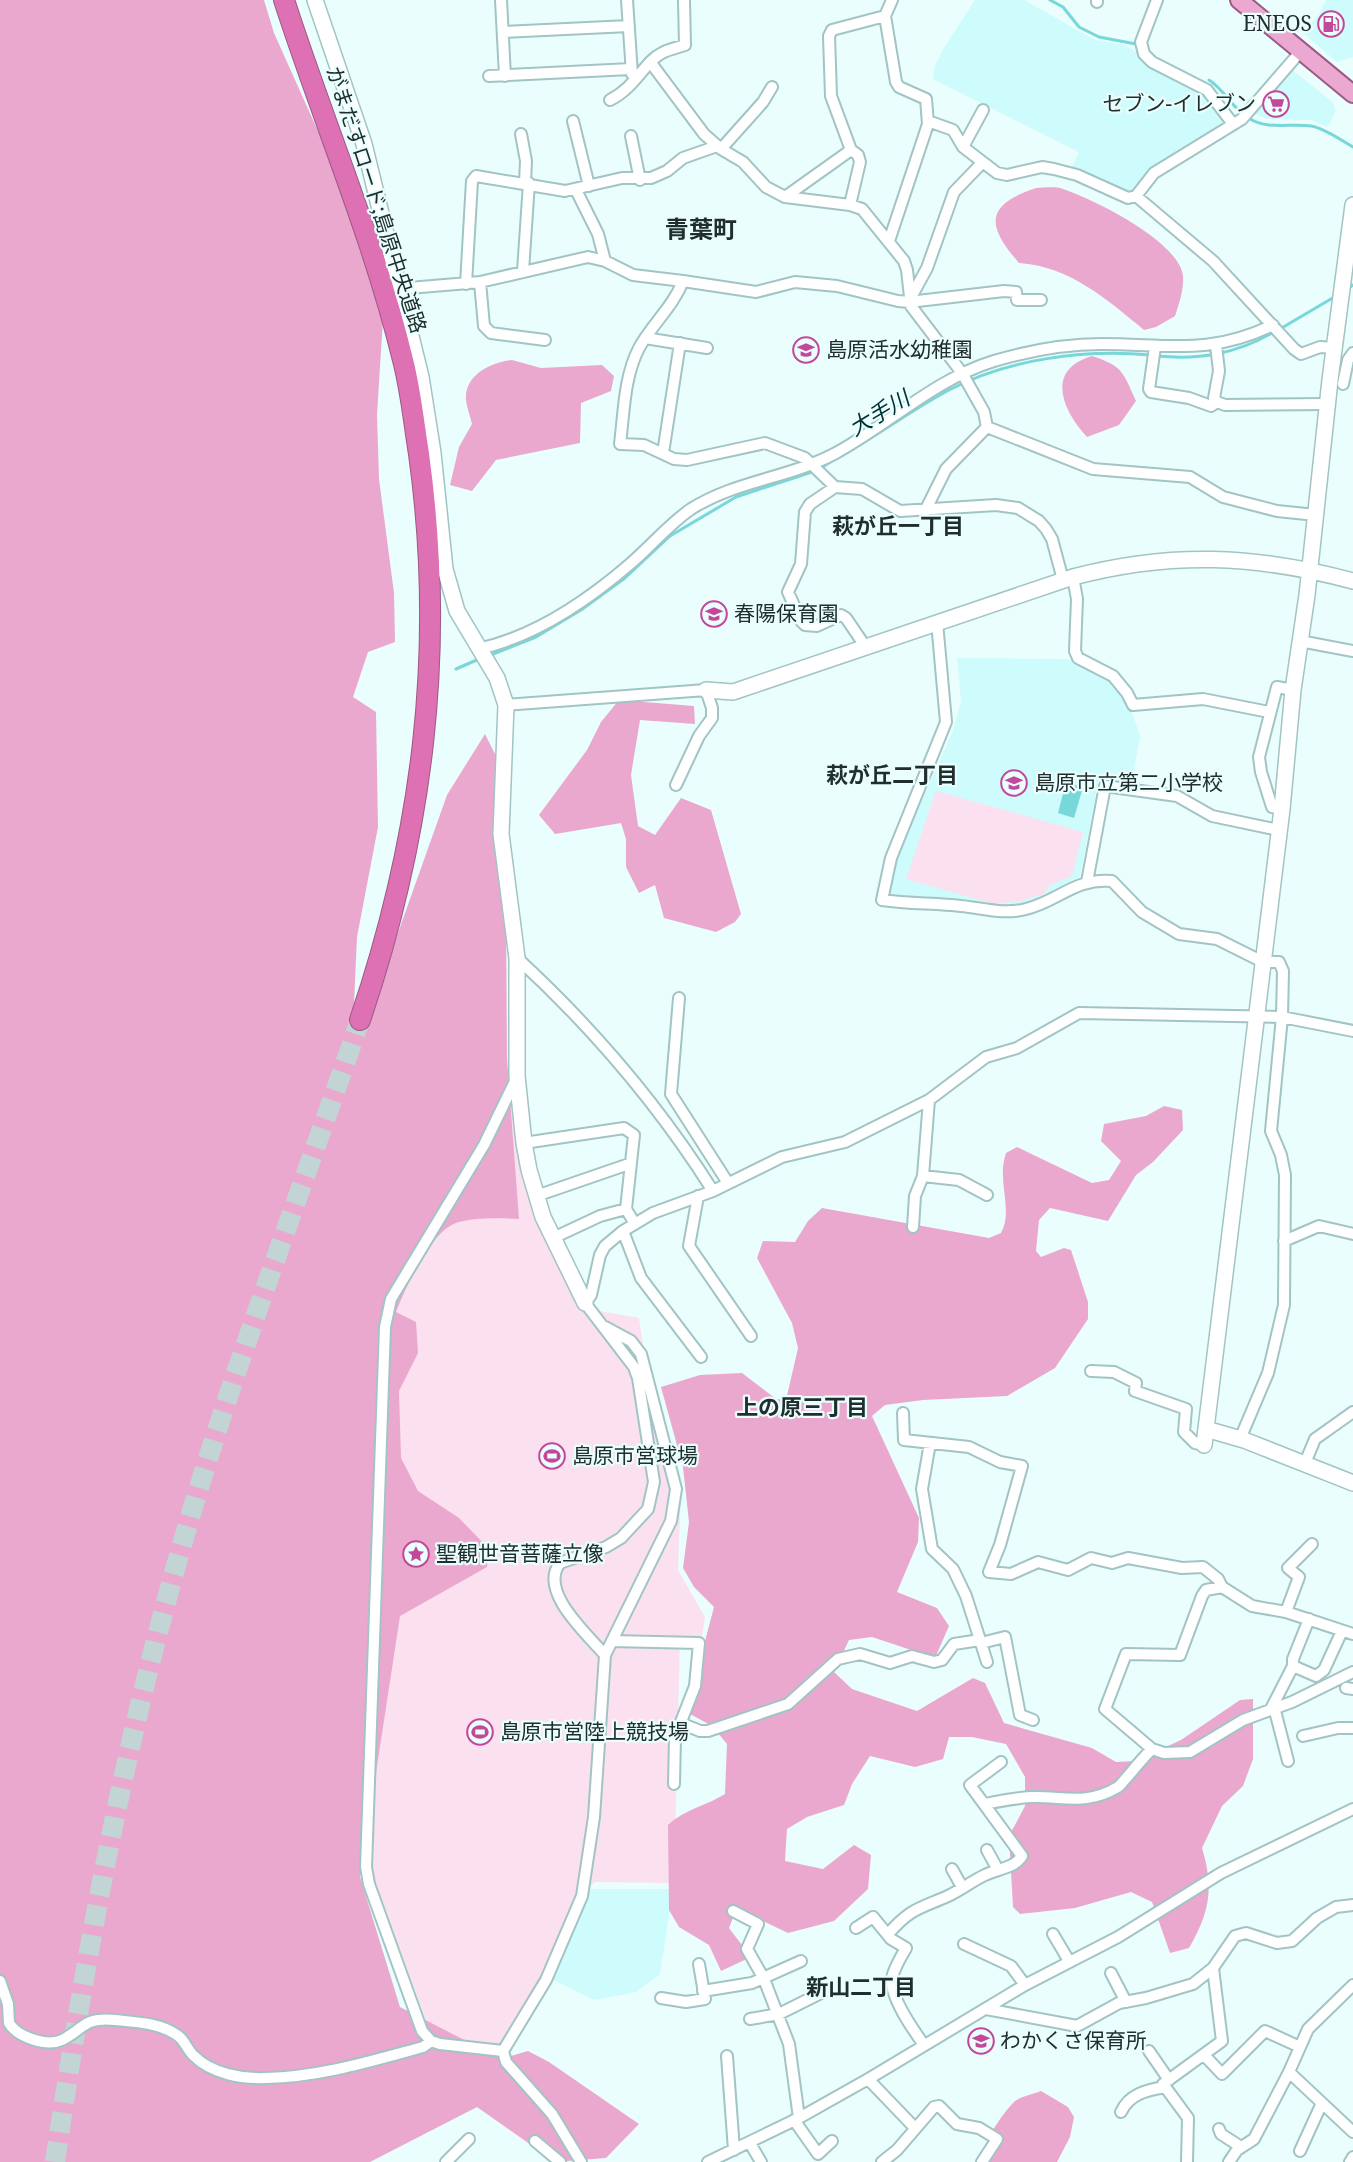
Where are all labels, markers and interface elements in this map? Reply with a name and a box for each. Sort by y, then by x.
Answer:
place label: ENEOS [1243,9,1312,37]
fuel station icon: ENEOS [1316,9,1346,39]
street label: がまだすロード;島原中央道路 [321,63,433,337]
place label: セブン-イレブン [1102,89,1256,117]
supermarket icon: セブン-イレブン [1261,89,1291,119]
district label: 青葉町 [665,212,737,245]
school or university icon: 島原活水幼稚園 [791,335,821,365]
place label: 島原活水幼稚園 [826,335,973,363]
water label: 大手川 [842,381,916,442]
district label: 萩が丘一丁目 [832,510,964,540]
school or university icon: 春陽保育園 [699,599,729,629]
place label: 春陽保育園 [734,599,839,627]
district label: 萩が丘二丁目 [826,759,958,789]
school or university icon: 島原市立第二小学校 [999,768,1029,798]
place label: 島原市立第二小学校 [1034,768,1223,796]
district label: 上の原三丁目 [736,1391,868,1421]
sports icon: 島原市営球場 [537,1441,567,1471]
place label: 島原市営球場 [572,1441,698,1469]
place icon: 聖観世音菩薩立像 [401,1539,431,1569]
place label: 聖観世音菩薩立像 [436,1539,604,1567]
sports icon: 島原市営陸上競技場 [465,1717,495,1747]
place label: 島原市営陸上競技場 [500,1717,689,1745]
district label: 新山二丁目 [806,1971,916,2001]
school or university icon: わかくさ保育所 [966,2026,996,2056]
place label: わかくさ保育所 [1000,2026,1147,2054]

